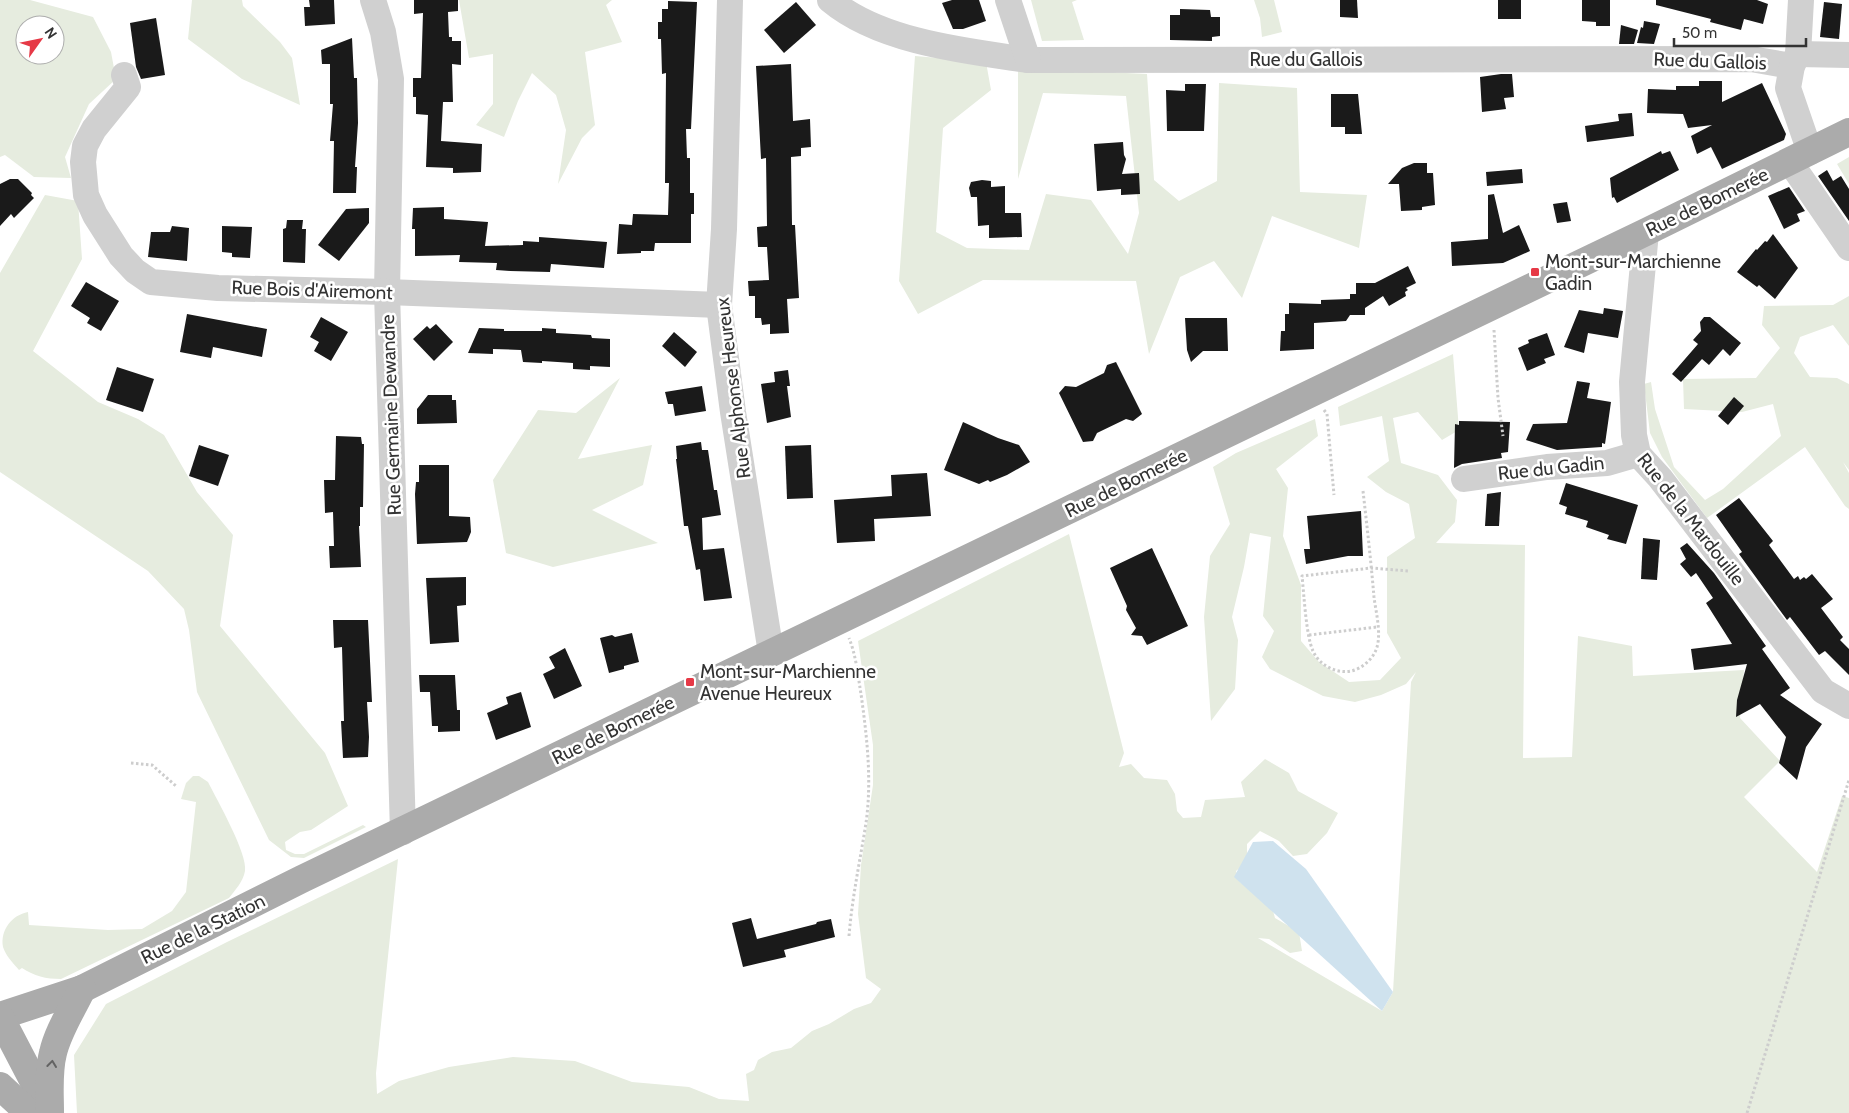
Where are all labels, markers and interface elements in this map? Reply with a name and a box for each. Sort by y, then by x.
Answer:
north arrow [15,15,65,65]
scale bar [1674,15,1806,47]
text: N [41,24,61,42]
text: 50 m [1682,24,1717,42]
street label: Rue du Gallois [1249,48,1363,71]
street label: Rue du Gallois [1653,48,1767,74]
street label: Rue de Bomerée [1642,162,1772,242]
place label: Mont-sur-Marchienne Gadin [1545,250,1721,295]
marker: Mont-sur-Marchienne Gadin [1529,266,1541,278]
street label: Rue Bois d'Airemont [231,276,394,304]
street label: Rue Alphonse Heureux [710,296,756,480]
street label: Rue Germaine Dewandre [376,314,406,516]
street label: Rue de Bomerée [1061,443,1191,523]
street label: Rue de la Mardouille [1632,448,1750,590]
street label: Rue du Gadin [1497,451,1605,485]
place label: Mont-sur-Marchienne Avenue Heureux [700,660,876,705]
marker: Mont-sur-Marchienne Avenue Heureux [684,676,696,688]
street label: Rue de Bomerée [548,690,678,770]
street label: Rue de la Station [137,889,269,969]
one-way arrow [46,1059,57,1067]

